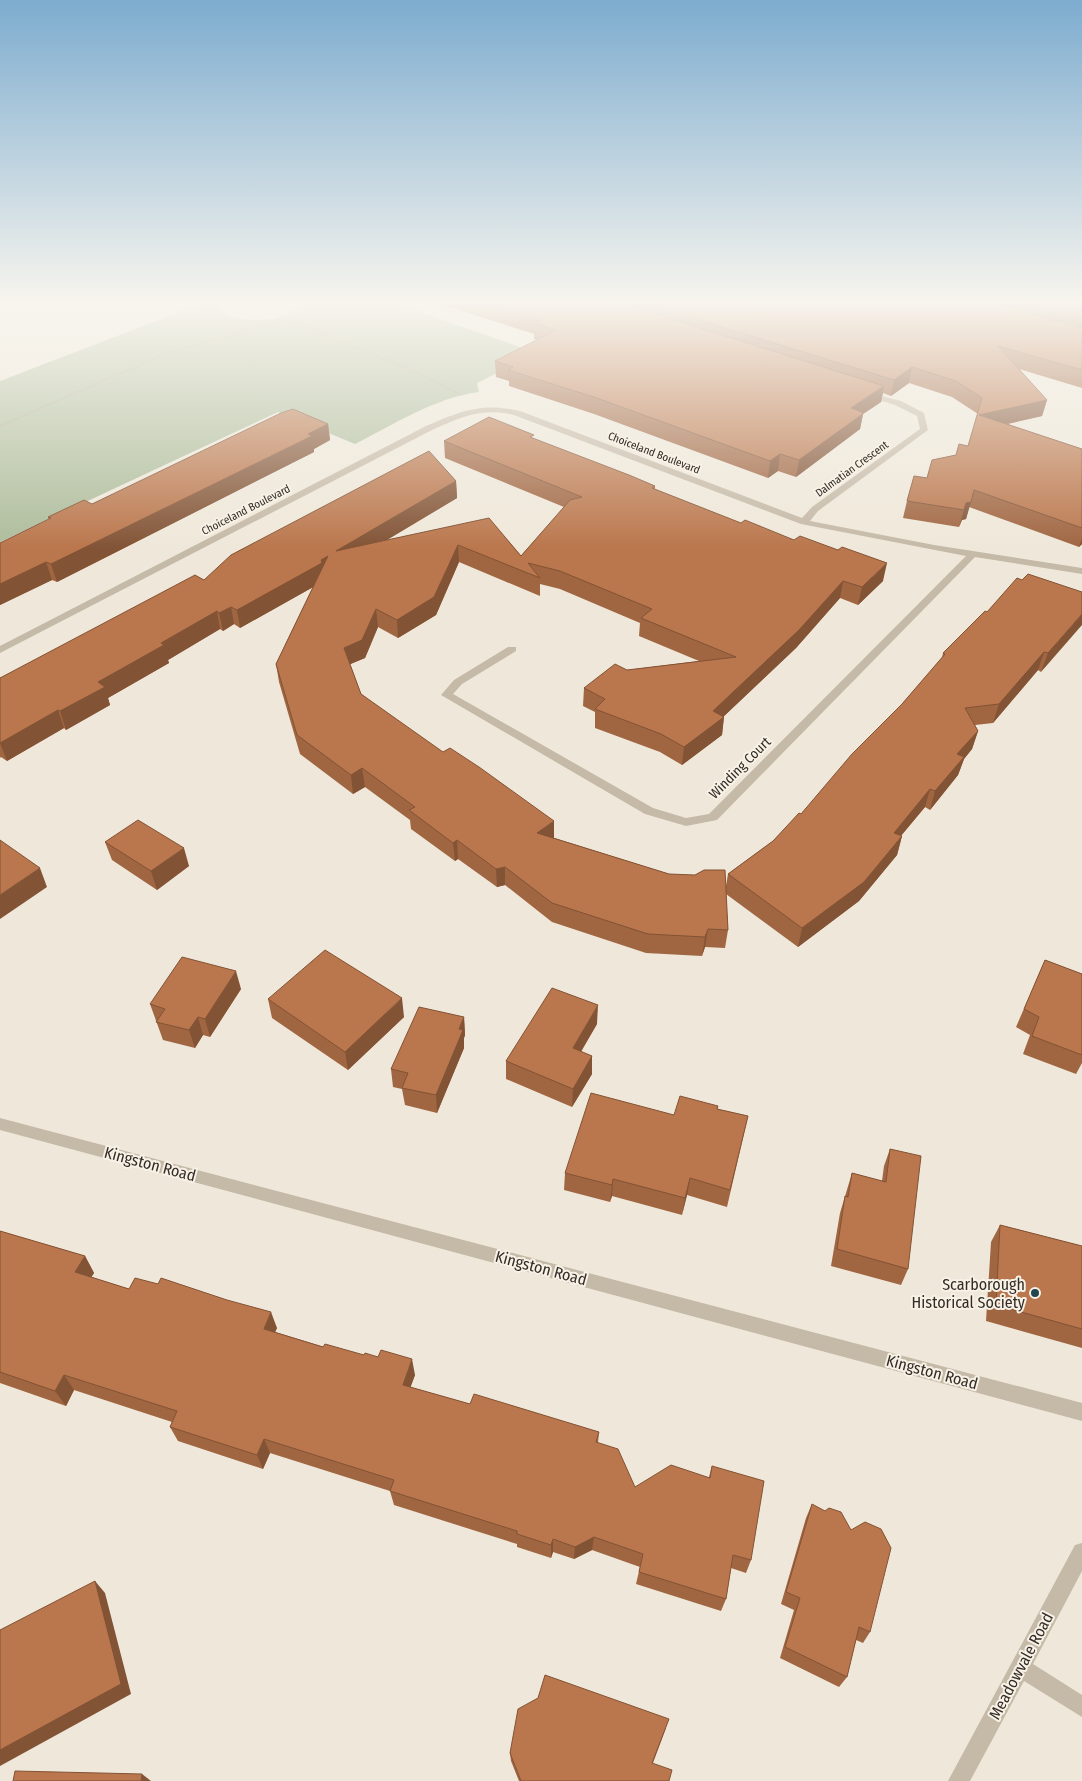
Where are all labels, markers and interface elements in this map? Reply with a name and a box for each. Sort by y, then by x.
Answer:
street label: Choiceland Boulevard [606,429,702,477]
street label: Dalmatian Crescent [813,438,891,500]
street label: Choiceland Boulevard [200,482,292,538]
street label: Winding Court [705,733,775,803]
street label: Kingston Road [102,1143,198,1185]
street label: Kingston Road [493,1247,589,1289]
place label: Scarborough Historical Society [912,1275,1026,1312]
marker: Scarborough Historical Society [1029,1287,1041,1299]
street label: Kingston Road [884,1351,980,1393]
street label: Meadowvale Road [985,1609,1057,1723]

